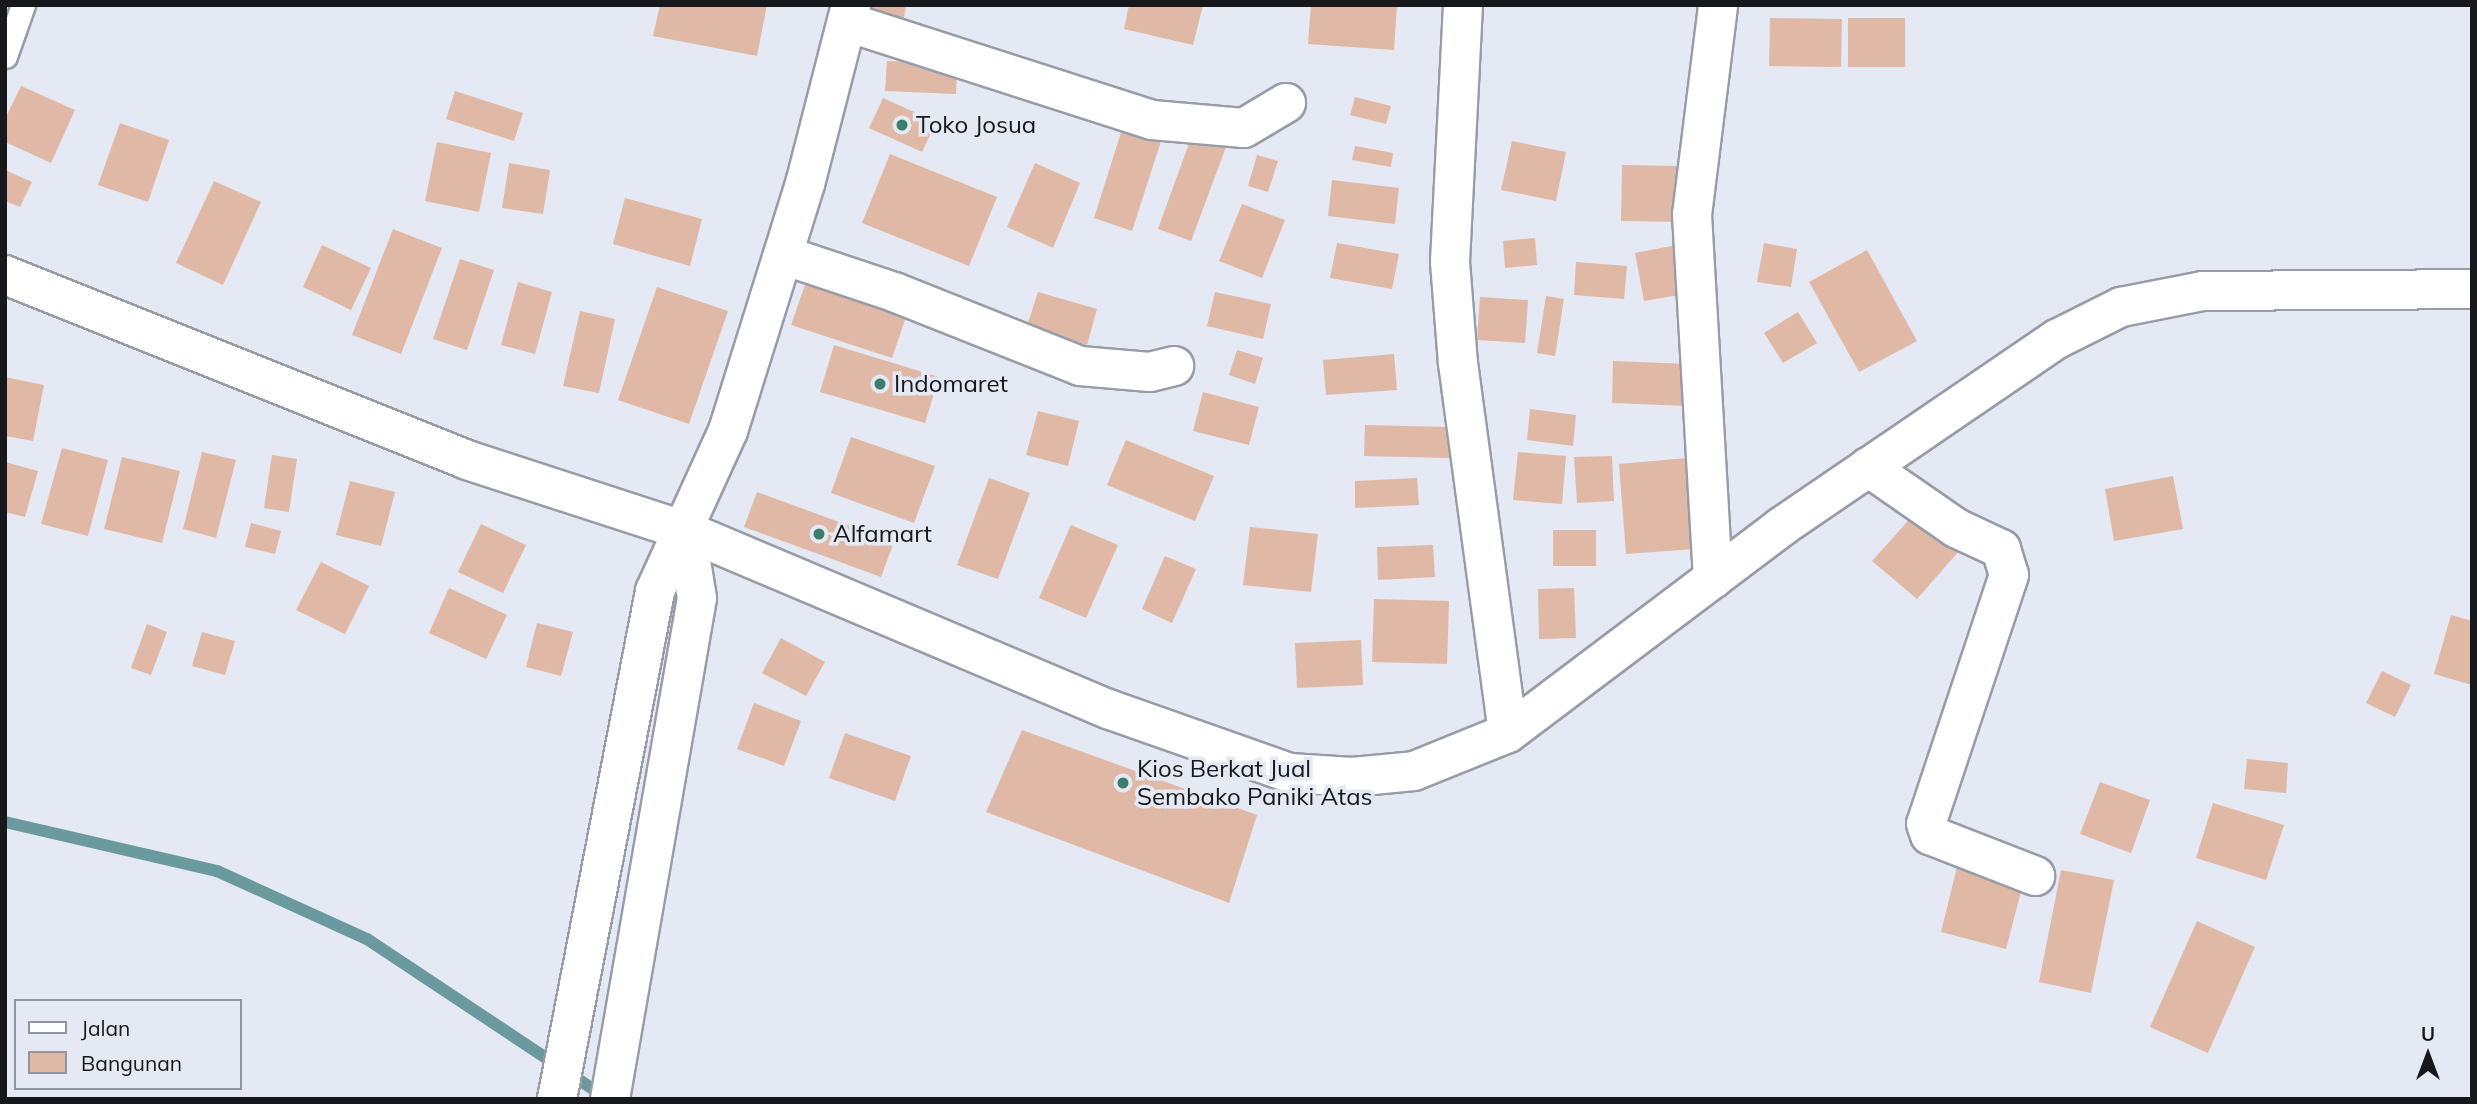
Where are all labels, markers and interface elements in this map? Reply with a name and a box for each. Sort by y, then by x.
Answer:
place label: Toko Josua [916,111,1036,139]
marker: Toko Josua [894,117,910,133]
place label: Indomaret [894,370,1008,398]
marker: Indomaret [872,376,888,392]
place label: Alfamart [833,520,932,548]
marker: Alfamart [811,526,827,542]
place label: Kios Berkat Jual Sembako Paniki Atas [1137,755,1373,811]
marker: Kios Berkat Jual Sembako Paniki Atas [1115,775,1131,791]
legend [14,999,242,1090]
text: Jalan [81,1015,130,1041]
north arrow [2393,1020,2463,1090]
text: U [2421,1022,2435,1046]
text: Bangunan [81,1050,182,1076]

